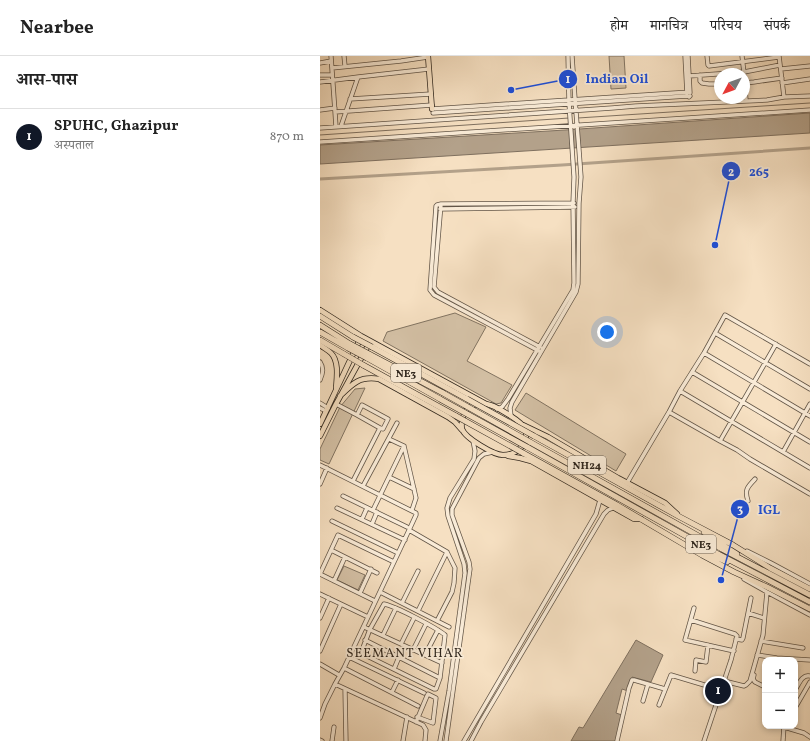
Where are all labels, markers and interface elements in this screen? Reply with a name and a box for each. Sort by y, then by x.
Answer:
text: Nearbee [20,15,94,41]
text: होम [610,17,628,36]
text: मानचित्र [650,17,688,36]
text: परिचय [710,17,742,36]
text: संपर्क [764,17,790,36]
callout: Indian Oil [558,66,657,91]
north arrow [714,68,750,104]
text: आस-पास [16,69,77,92]
text: Indian Oil [586,71,649,89]
text: 1 [566,72,571,88]
text: SPUHC, Ghazipur [54,116,178,137]
text: 1 [26,128,32,146]
text: 870 m [270,128,304,146]
text: अस्पताल [54,137,94,155]
callout: 265 [721,159,777,184]
text: 265 [749,164,769,182]
text: 2 [728,165,734,181]
your location [597,322,617,342]
road number: NE3 [391,364,421,382]
road number: NH24 [568,456,606,474]
callout: IGL [730,497,788,522]
text: 3 [737,502,743,518]
text: IGL [758,502,780,520]
road number: NE3 [686,535,716,553]
district label: SEEMANT VIHAR [346,645,464,663]
map controls [762,657,798,729]
button: + [762,657,798,693]
pin: 1 [705,676,731,706]
button: − [762,693,798,729]

